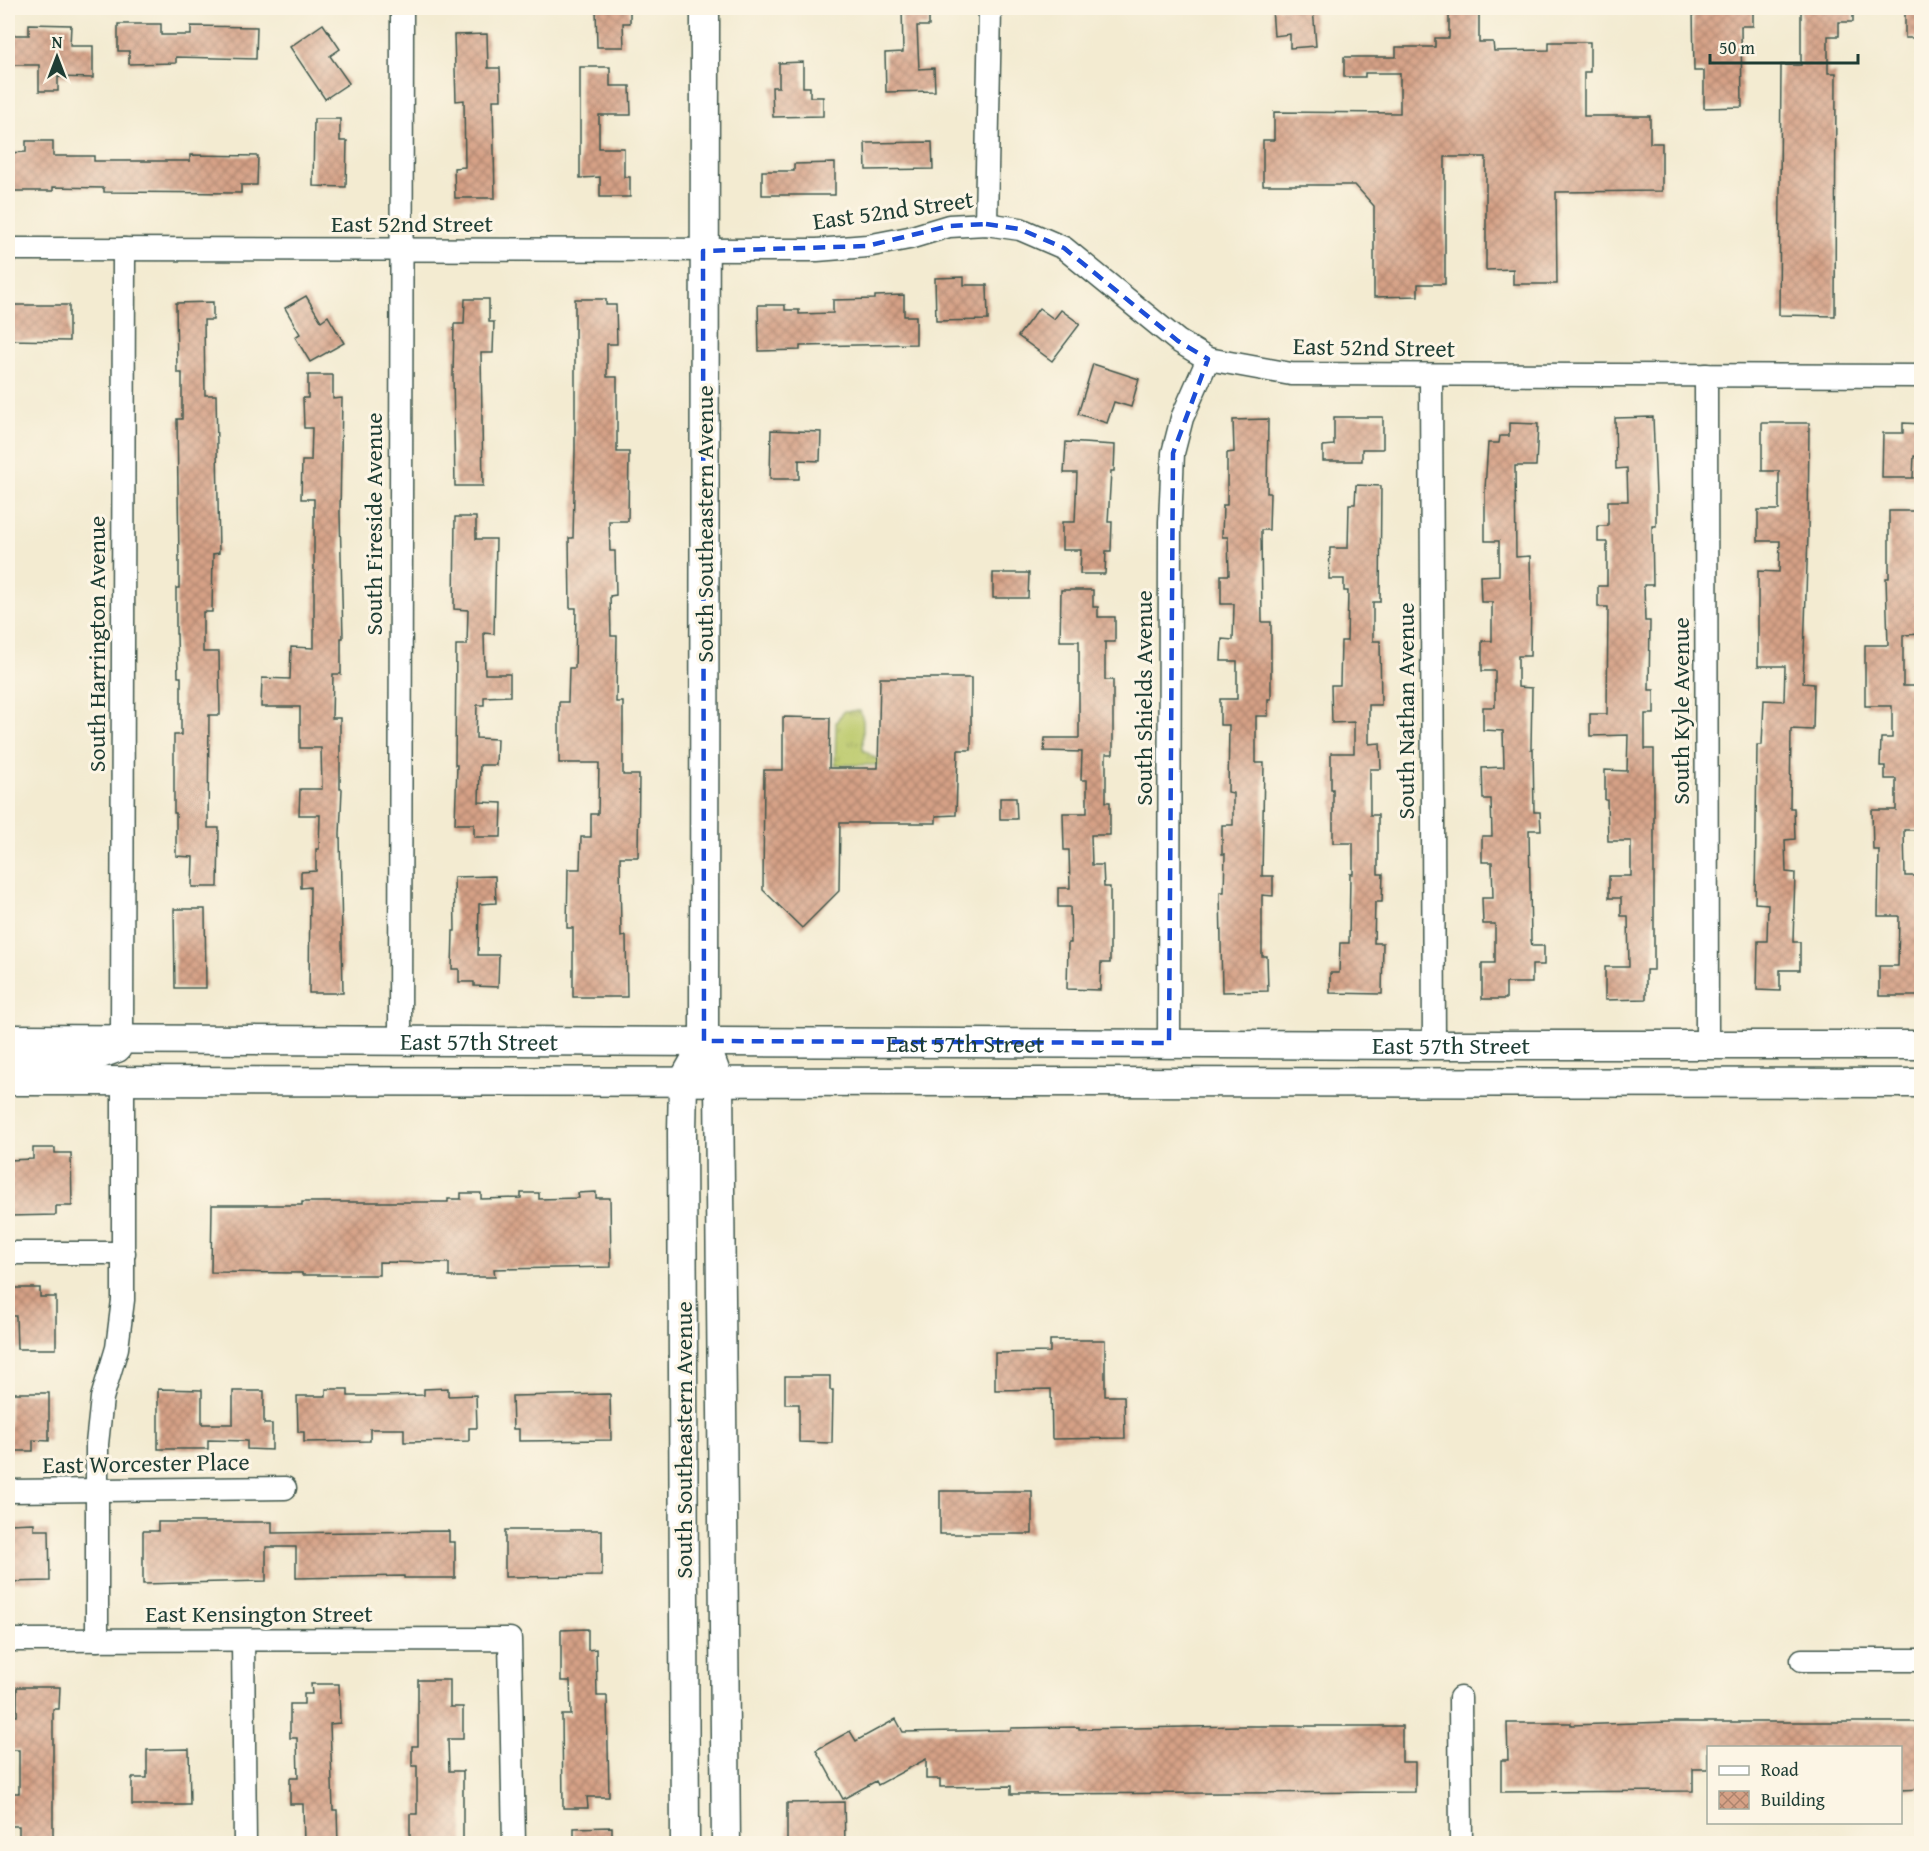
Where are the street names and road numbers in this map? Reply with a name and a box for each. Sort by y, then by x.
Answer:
street label: East 52nd Street [810,181,976,239]
street label: East 52nd Street [331,206,494,241]
street label: East 52nd Street [1293,328,1456,366]
street label: South Southeastern Avenue [687,385,722,663]
street label: South Fireside Avenue [356,413,391,635]
street label: South Harrington Avenue [79,516,114,772]
street label: South Shields Avenue [1126,590,1161,806]
street label: South Nathan Avenue [1388,602,1423,820]
street label: South Kyle Avenue [1663,617,1698,805]
street label: East 57th Street [400,1023,559,1059]
street label: East 57th Street [886,1025,1045,1061]
street label: East 57th Street [1372,1027,1530,1063]
street label: South Southeastern Avenue [666,1301,701,1579]
street label: East Worcester Place [42,1444,250,1482]
street label: East Kensington Street [145,1596,373,1631]

